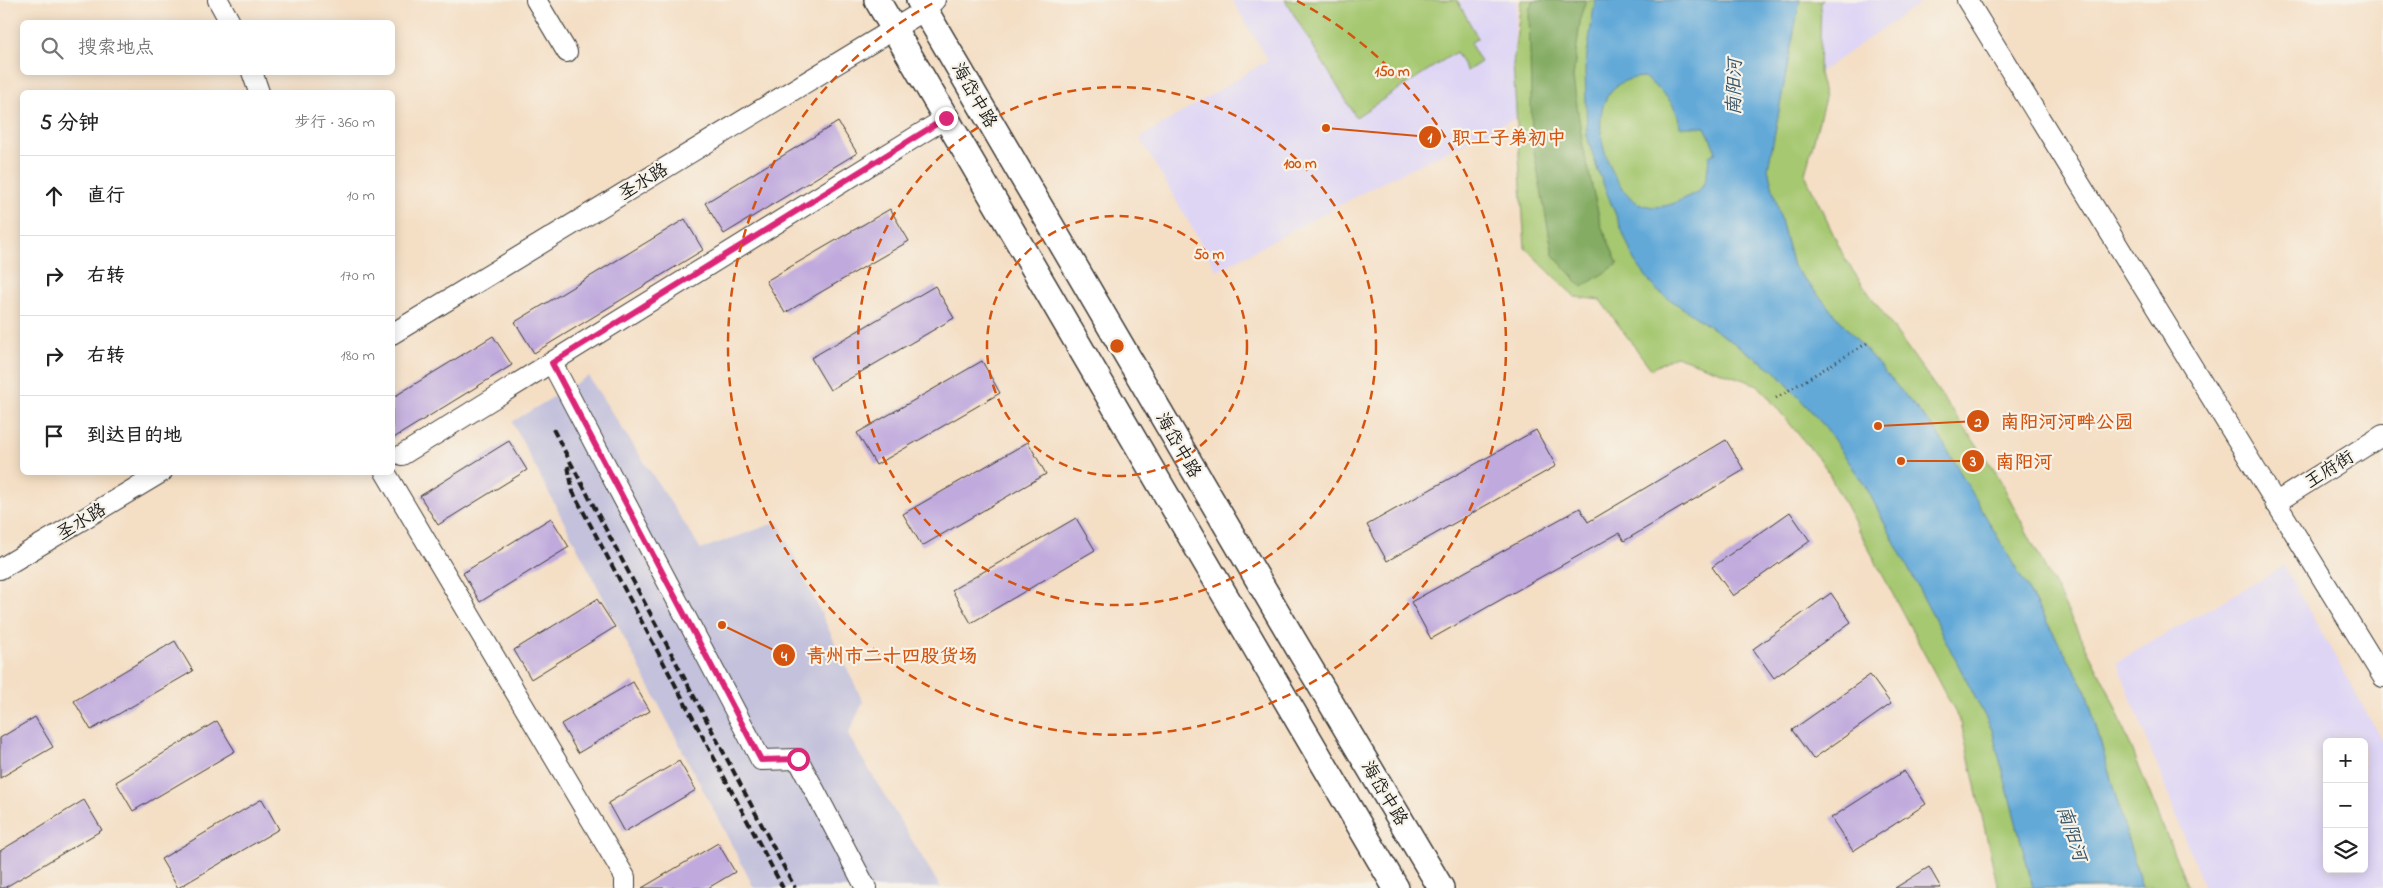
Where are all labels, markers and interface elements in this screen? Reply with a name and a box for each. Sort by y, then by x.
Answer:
search box [20,20,395,75]
icon: search [38,34,66,62]
text: 搜索地点 [78,35,154,62]
water label: 南阳河 [1722,55,1750,116]
street label: 海岱中路 [944,58,1003,134]
text: 150 m [1374,61,1410,83]
route end [935,107,958,130]
text: 5 分钟 [40,109,99,139]
text: 步行 · 360 m [295,111,375,135]
callout: 职工子弟初中 [1417,120,1576,154]
text: 职工子弟初中 [1452,126,1566,153]
text: 1 [1428,127,1433,149]
text: 100 m [1283,153,1317,175]
street label: 圣水路 [614,158,674,208]
icon: ahead [40,182,68,210]
text: 直行 [87,183,125,210]
text: 10 m [347,184,375,208]
text: 50 m [1194,244,1225,266]
icon: right [40,262,68,290]
text: 右转 [87,263,125,290]
text: 170 m [340,264,375,288]
centre of rings [1108,337,1126,355]
icon: right [40,342,68,370]
text: 右转 [87,343,125,370]
text: 180 m [341,344,375,368]
callout: 南阳河河畔公园 [1966,404,2144,438]
street label: 海岱中路 [1148,408,1207,484]
text: 南阳河河畔公园 [2000,410,2134,437]
text: 2 [1973,412,1982,434]
icon: arrive [40,422,68,450]
text: 到达目的地 [87,423,182,450]
callout: 南阳河 [1960,444,2062,478]
street label: 王府街 [2300,445,2360,496]
text: 南阳河 [1995,450,2053,477]
text: 3 [1969,451,1976,473]
street label: 圣水路 [52,498,112,548]
callout: 青州市二十四股货场 [772,638,988,672]
text: 青州市二十四股货场 [806,644,978,671]
text: 4 [780,646,788,668]
map controls [2323,738,2368,873]
button: + [2323,738,2368,783]
route start [787,748,810,771]
street label: 海岱中路 [1354,756,1413,832]
button: − [2323,783,2368,828]
water label: 南阳河 [2049,802,2093,868]
button: layers [2323,828,2368,873]

